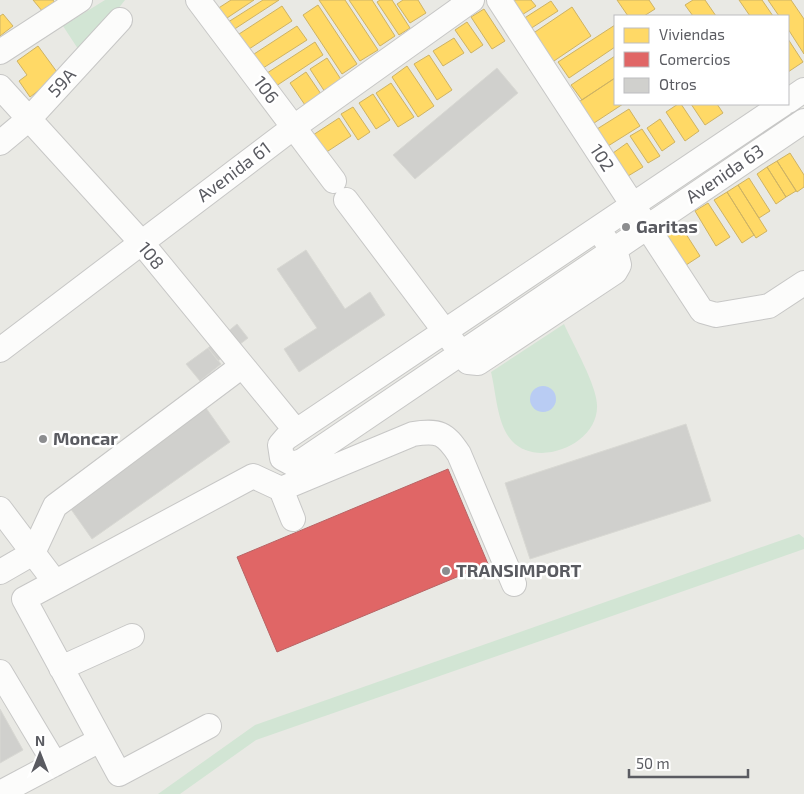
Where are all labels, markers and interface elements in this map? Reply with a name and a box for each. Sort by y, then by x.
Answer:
legend [614,15,789,105]
text: Viviendas [659,25,725,43]
text: Comercios [659,50,730,68]
street label: 59A [43,63,80,101]
street label: 106 [249,71,284,107]
text: Otros [659,75,697,93]
street label: Avenida 61 [192,136,275,206]
street label: Avenida 63 [681,139,768,207]
street label: 102 [586,140,620,175]
place label: Garitas [636,215,698,237]
marker: Garitas [620,221,632,233]
street label: 108 [134,237,169,274]
place label: Moncar [53,427,118,449]
marker: Moncar [37,433,49,445]
place label: TRANSIMPORT [456,559,582,581]
marker: TRANSIMPORT [440,565,452,577]
north arrow [15,729,65,779]
text: N [35,732,45,749]
scale bar [629,746,748,778]
text: 50 m [636,754,670,772]

